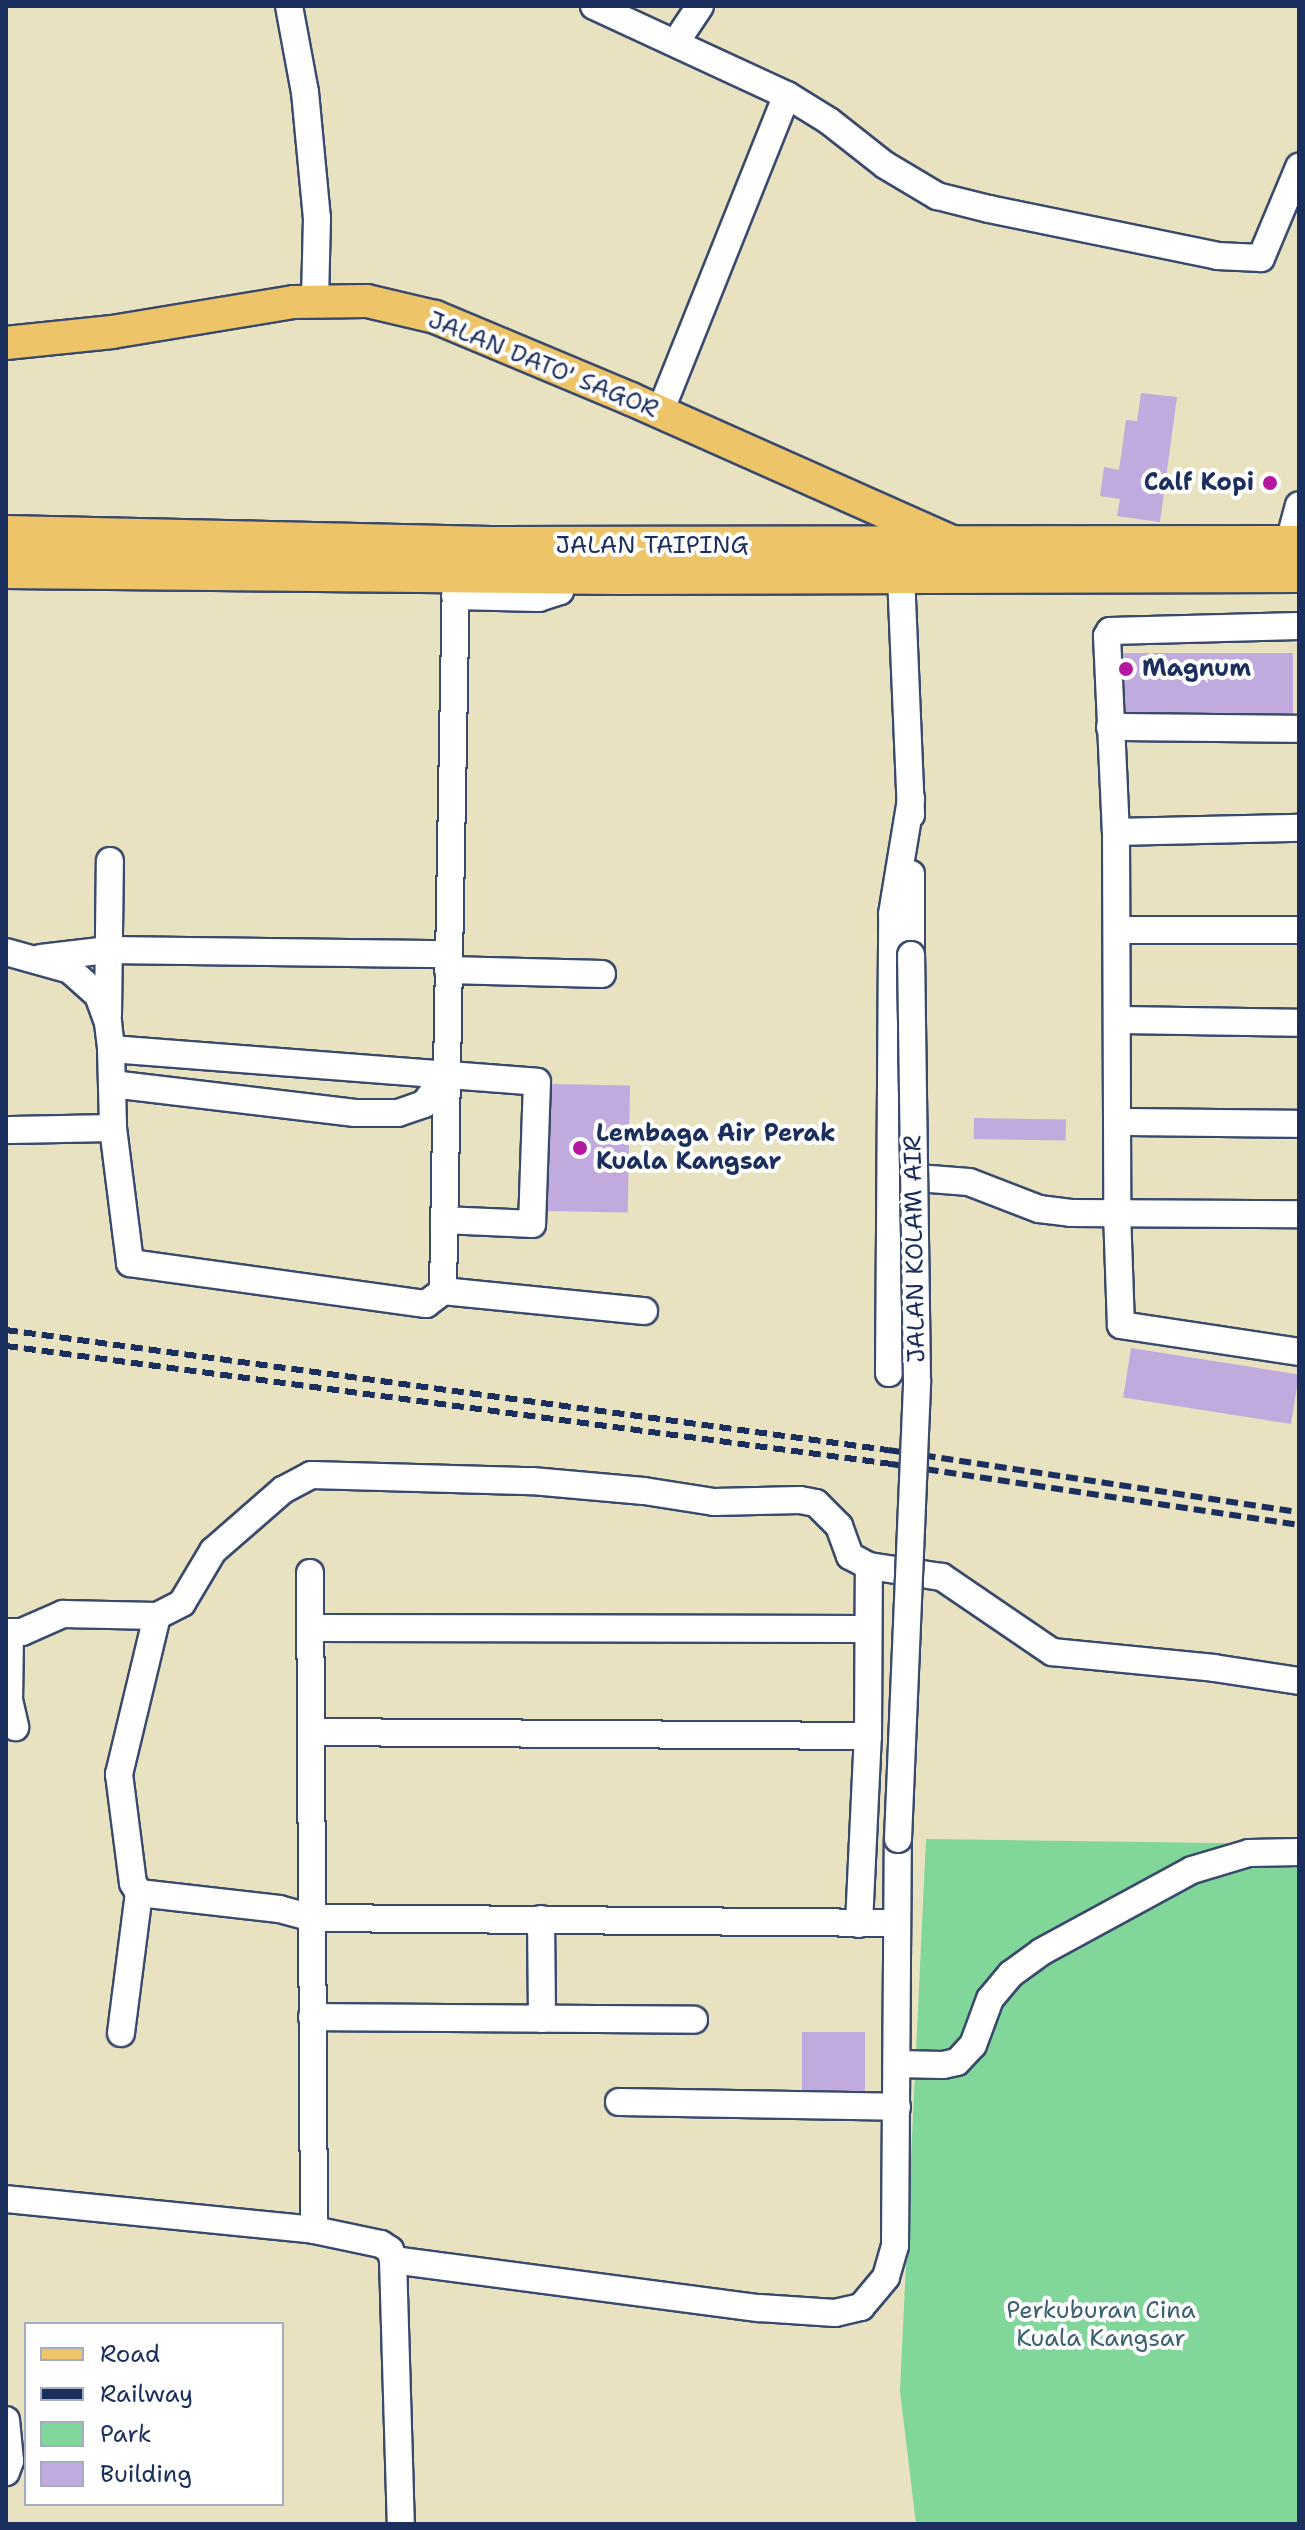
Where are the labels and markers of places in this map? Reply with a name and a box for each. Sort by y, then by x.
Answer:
place label: Calf Kopi [1144,469,1254,497]
marker: Calf Kopi [1261,474,1279,492]
place label: Magnum [1142,655,1251,683]
marker: Magnum [1117,660,1135,678]
place label: Lembaga Air Perak Kuala Kangsar [596,1120,836,1176]
marker: Lembaga Air Perak Kuala Kangsar [571,1139,589,1157]

